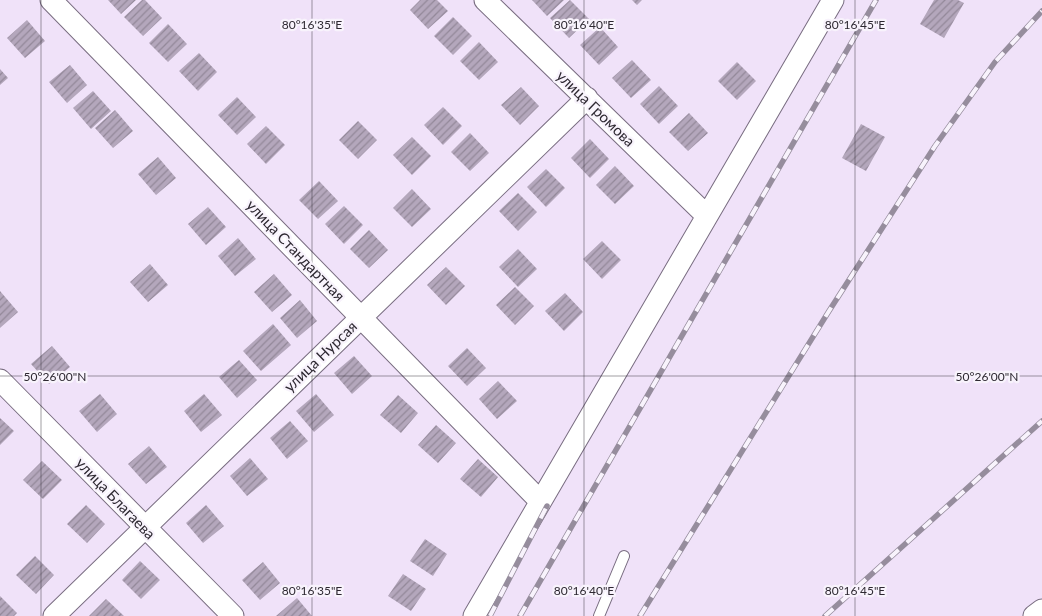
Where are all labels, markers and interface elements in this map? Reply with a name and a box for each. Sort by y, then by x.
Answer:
text: 80°16'35"E [282,17,342,32]
text: 80°16'40"E [554,17,614,32]
text: 80°16'45"E [825,17,885,32]
street label: улица Громова [553,66,639,150]
street label: улица Стандартная [243,196,349,304]
street label: улица Нурсая [280,317,360,395]
text: 50°26'00"N [24,369,86,384]
text: 50°26'00"N [956,369,1018,384]
street label: улица Благаева [73,453,159,543]
text: 80°16'35"E [282,583,342,598]
text: 80°16'40"E [554,583,614,598]
text: 80°16'45"E [825,583,885,598]

